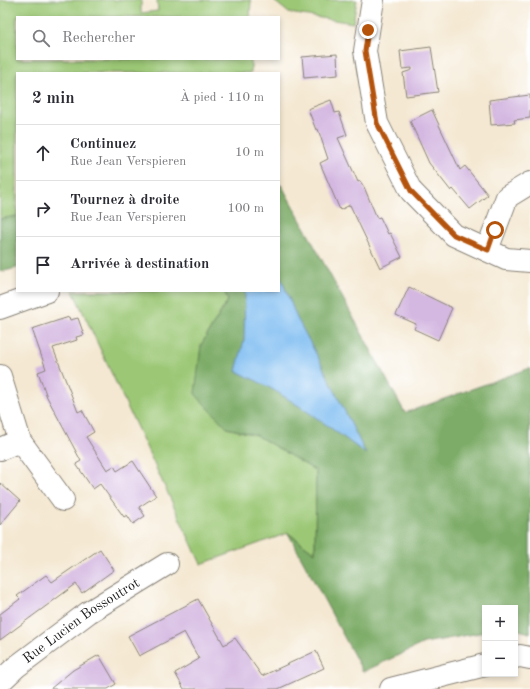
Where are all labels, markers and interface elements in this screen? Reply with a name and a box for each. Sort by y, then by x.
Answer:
search box [16,16,280,60]
route end [359,21,377,39]
icon: search [30,27,52,49]
text: Rechercher [62,31,135,46]
text: 2 min [32,90,75,107]
text: À pied · 110 m [180,91,264,104]
text: Continuez [70,137,136,152]
icon: ahead [32,142,54,164]
text: 10 m [235,146,264,159]
text: Rue Jean Verspieren [70,155,186,168]
text: Tournez à droite [70,193,180,208]
icon: right [32,198,54,220]
text: 100 m [227,202,264,215]
text: Rue Jean Verspieren [70,211,186,224]
route start [486,221,504,239]
icon: arrive [32,254,54,276]
text: Arrivée à destination [70,257,209,272]
street label: Rue Lucien Bossoutrot [20,576,142,666]
map controls [482,605,518,677]
button: + [482,605,518,641]
button: − [482,641,518,677]

